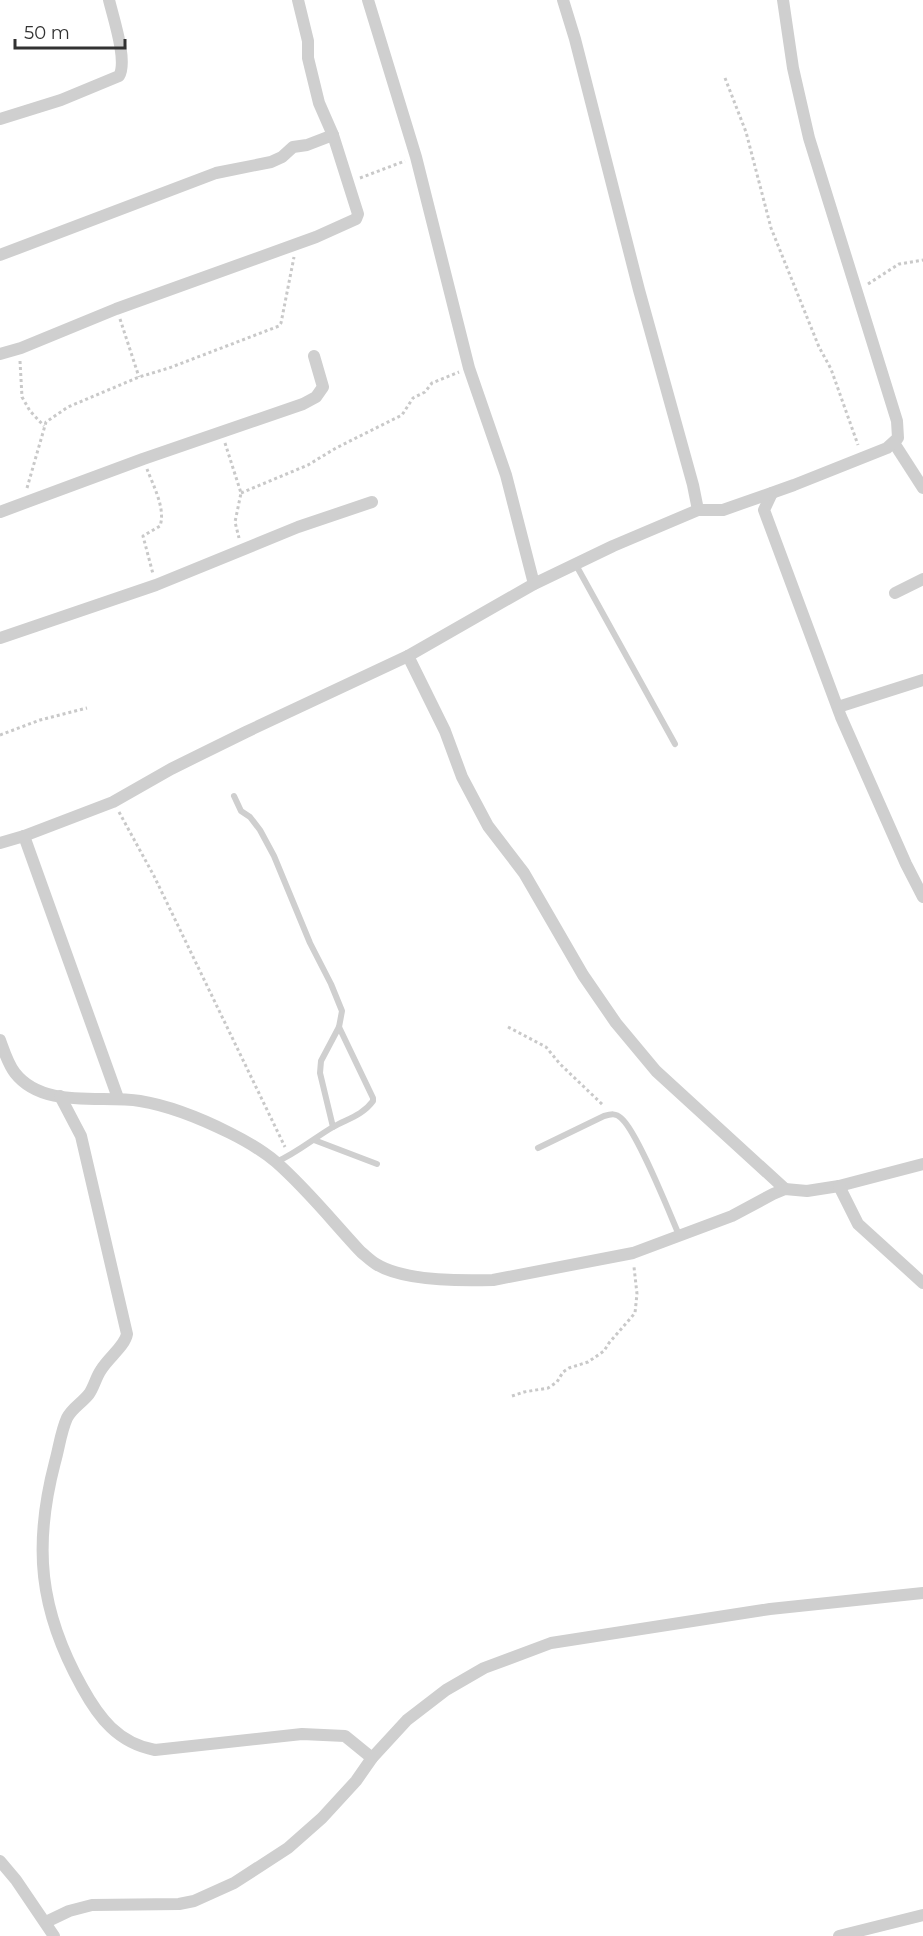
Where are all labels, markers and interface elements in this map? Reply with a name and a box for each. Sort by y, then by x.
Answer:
scale bar [15,12,124,50]
text: 50 m [24,22,70,44]

